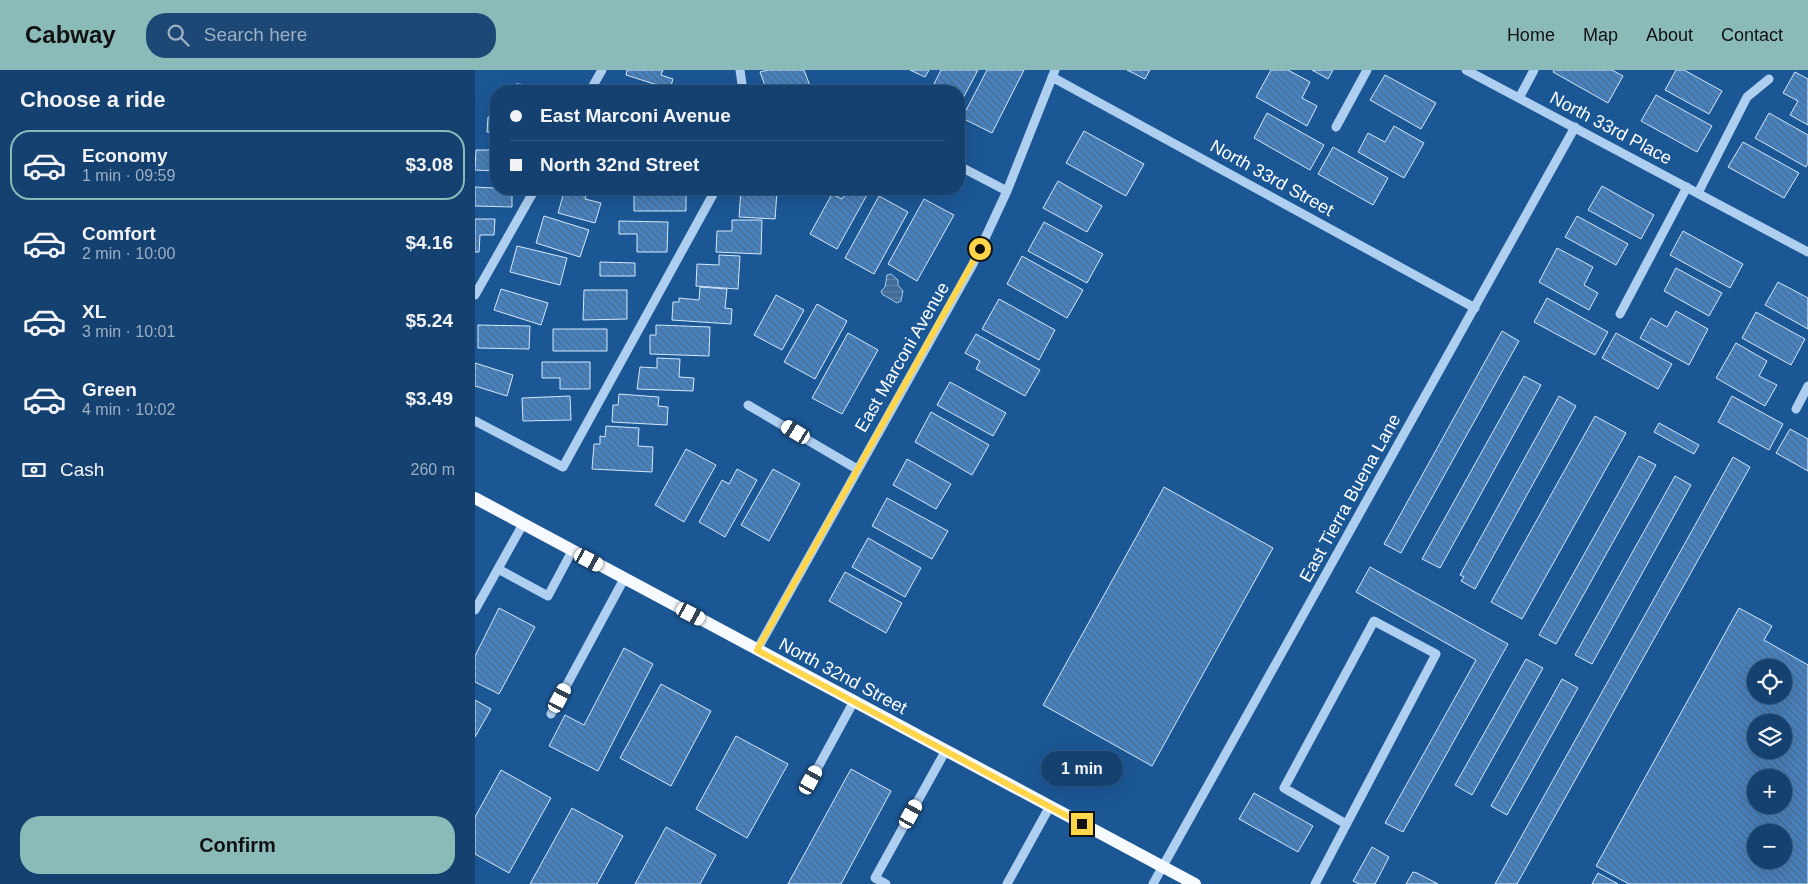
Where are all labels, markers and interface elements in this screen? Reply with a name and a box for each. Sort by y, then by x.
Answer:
search box [146,13,496,58]
text: Cabway [25,21,116,48]
icon: search [164,21,192,49]
text: Search here [204,24,307,45]
text: Home [1507,25,1555,45]
text: Map [1583,25,1618,45]
text: About [1646,25,1693,45]
text: Contact [1721,25,1783,45]
text: Choose a ride [20,87,165,112]
street label: North 33rd Place [1547,87,1675,169]
text: East Marconi Avenue [540,105,731,126]
street label: North 33rd Street [1207,136,1337,220]
icon: car [22,143,67,188]
text: Economy [82,145,168,166]
text: $3.08 [405,154,453,175]
text: North 32nd Street [540,154,699,175]
text: 1 min · 09:59 [82,167,175,184]
icon: car [22,221,67,266]
text: Comfort [82,223,156,244]
text: $4.16 [405,232,453,253]
route start [969,238,991,260]
text: 2 min · 10:00 [82,245,175,262]
street label: East Marconi Avenue [851,278,953,436]
icon: car [22,299,67,344]
text: XL [82,301,106,322]
text: $5.24 [405,310,453,331]
text: 3 min · 10:01 [82,323,175,340]
icon: car [22,377,67,422]
text: Green [82,379,137,400]
text: $3.49 [405,388,453,409]
text: 4 min · 10:02 [82,401,175,418]
street label: East Tierra Buena Lane [1295,410,1405,586]
car [779,418,812,446]
icon: cash [20,456,48,484]
text: Cash [60,459,104,480]
text: 260 m [411,461,455,478]
car [572,546,605,574]
car [674,600,707,628]
street label: North 32nd Street [776,634,910,718]
map controls [1747,659,1792,869]
button: locate [1747,659,1792,704]
car [546,681,573,715]
button: layers [1747,714,1792,759]
callout: 1 min [1041,752,1123,786]
text: 1 min [1061,760,1103,777]
car [797,763,824,797]
button: + [1747,769,1792,814]
car [897,797,924,831]
route end [1071,813,1093,835]
button: Confirm [20,816,455,874]
button: − [1747,824,1792,869]

